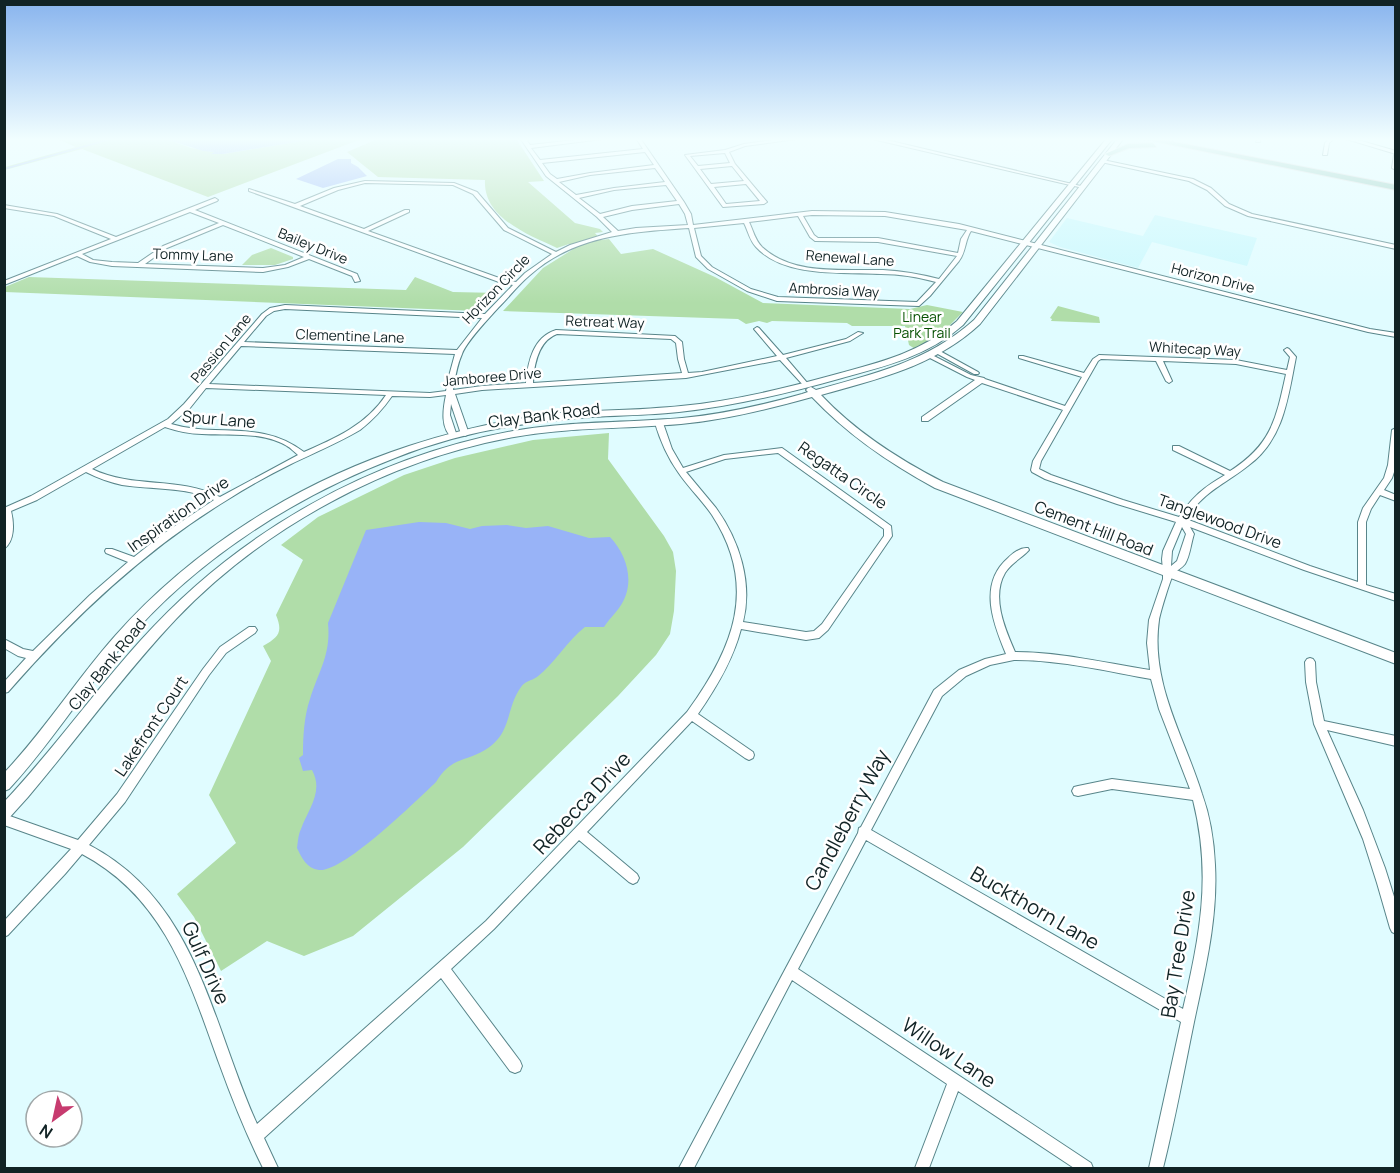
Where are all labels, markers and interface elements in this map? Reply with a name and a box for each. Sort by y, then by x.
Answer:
street label: Bailey Drive [275,223,351,268]
street label: Tommy Lane [152,244,234,265]
street label: Renewal Lane [805,245,895,270]
street label: Horizon Circle [458,250,534,327]
street label: Horizon Drive [1170,258,1257,297]
street label: Ambrosia Way [788,278,880,301]
park label: Linear Park Trail [893,307,951,342]
street label: Passion Lane [186,309,255,386]
street label: Retreat Way [565,311,645,332]
street label: Clementine Lane [295,324,405,347]
street label: Whitecap Way [1149,337,1242,360]
street label: Jamboree Drive [442,363,542,390]
street label: Clay Bank Road [487,397,601,433]
street label: Spur Lane [181,405,257,433]
street label: Regatta Circle [794,436,892,514]
street label: Inspiration Drive [123,471,233,557]
street label: Tanglewood Drive [1155,488,1285,554]
street label: Cement Hill Road [1031,495,1157,561]
street label: Clay Bank Road [63,613,151,715]
street label: Lakefront Court [109,671,193,781]
street label: Candleberry Way [798,744,895,895]
street label: Rebecca Drive [527,745,636,860]
street label: Buckthorn Lane [966,860,1105,955]
street label: Bay Tree Drive [1154,888,1201,1020]
street label: Gulf Drive [176,917,237,1009]
street label: Willow Lane [897,1011,1002,1094]
north arrow [24,1089,84,1149]
text: N [35,1119,57,1144]

